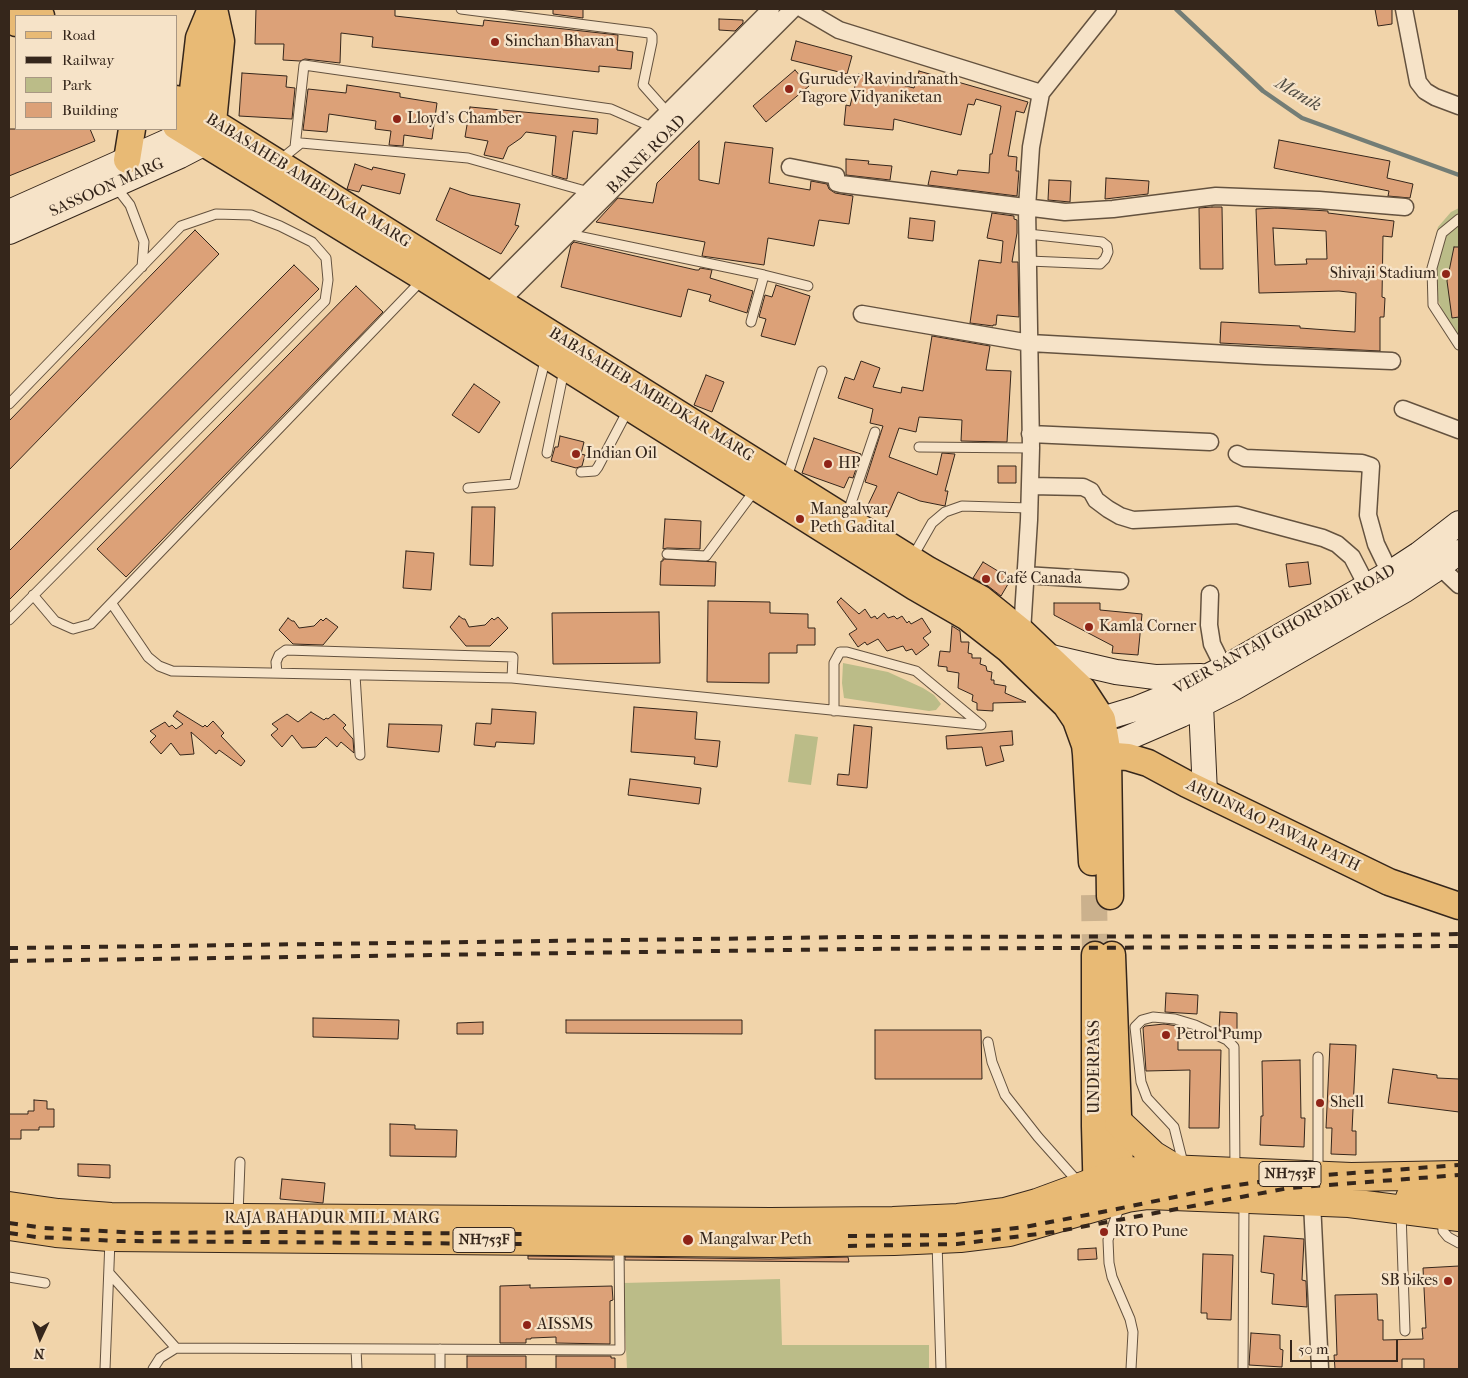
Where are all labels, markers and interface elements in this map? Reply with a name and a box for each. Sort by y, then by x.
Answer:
legend [15,15,178,130]
text: Road [62,26,95,44]
place label: Sinchan Bhavan [505,32,614,52]
marker: Sinchan Bhavan [489,36,501,48]
text: Railway [62,51,114,69]
place label: Gurudev Ravindranath Tagore Vidyaniketan [799,70,958,108]
water label: Manik [1271,73,1325,117]
text: Park [62,76,92,94]
marker: Gurudev Ravindranath Tagore Vidyaniketan [783,83,795,95]
text: Building [62,101,118,119]
place label: Lloyd's Chamber [407,109,521,129]
street label: BABASAHEB AMBEDKAR MARG [202,110,414,252]
street label: BARNE ROAD [604,112,690,198]
marker: Lloyd's Chamber [391,113,403,125]
street label: SASSOON MARG [47,154,167,222]
place label: Shivaji Stadium [1330,264,1436,284]
marker: Shivaji Stadium [1440,268,1452,280]
street label: BABASAHEB AMBEDKAR MARG [545,324,757,466]
place label: Indian Oil [586,444,657,464]
marker: Indian Oil [570,448,582,460]
place label: HP [838,454,860,474]
marker: HP [822,458,834,470]
place label: Mangalwar Peth Gadital [810,500,895,538]
marker: Mangalwar Peth Gadital [794,513,806,525]
street label: VEER SANTAJI GHORPADE ROAD [1171,561,1399,699]
place label: Café Canada [996,569,1082,589]
marker: Café Canada [980,573,992,585]
place label: Kamla Corner [1099,617,1196,637]
marker: Kamla Corner [1083,621,1095,633]
street label: ARJUNRAO PAWAR PATH [1183,776,1363,876]
street label: UNDERPASS [1085,1020,1105,1114]
place label: Petrol Pump [1176,1025,1262,1045]
marker: Petrol Pump [1160,1029,1172,1041]
place label: Shell [1330,1093,1364,1113]
marker: Shell [1314,1097,1326,1109]
road number: NH753F [1259,1162,1321,1186]
street label: RAJA BAHADUR MILL MARG [224,1209,440,1229]
place label: RTO Pune [1114,1222,1188,1242]
marker: RTO Pune [1098,1226,1110,1238]
road number: NH753F [453,1228,515,1252]
place label: Mangalwar Peth [699,1230,812,1250]
marker: Mangalwar Peth [681,1233,695,1247]
place label: SB bikes [1381,1271,1438,1291]
marker: SB bikes [1442,1275,1454,1287]
north arrow [15,1313,65,1363]
place label: AISSMS [537,1315,593,1335]
marker: AISSMS [521,1319,533,1331]
scale bar [1293,1330,1400,1362]
text: 50 m [1298,1340,1328,1358]
text: N [33,1345,45,1362]

